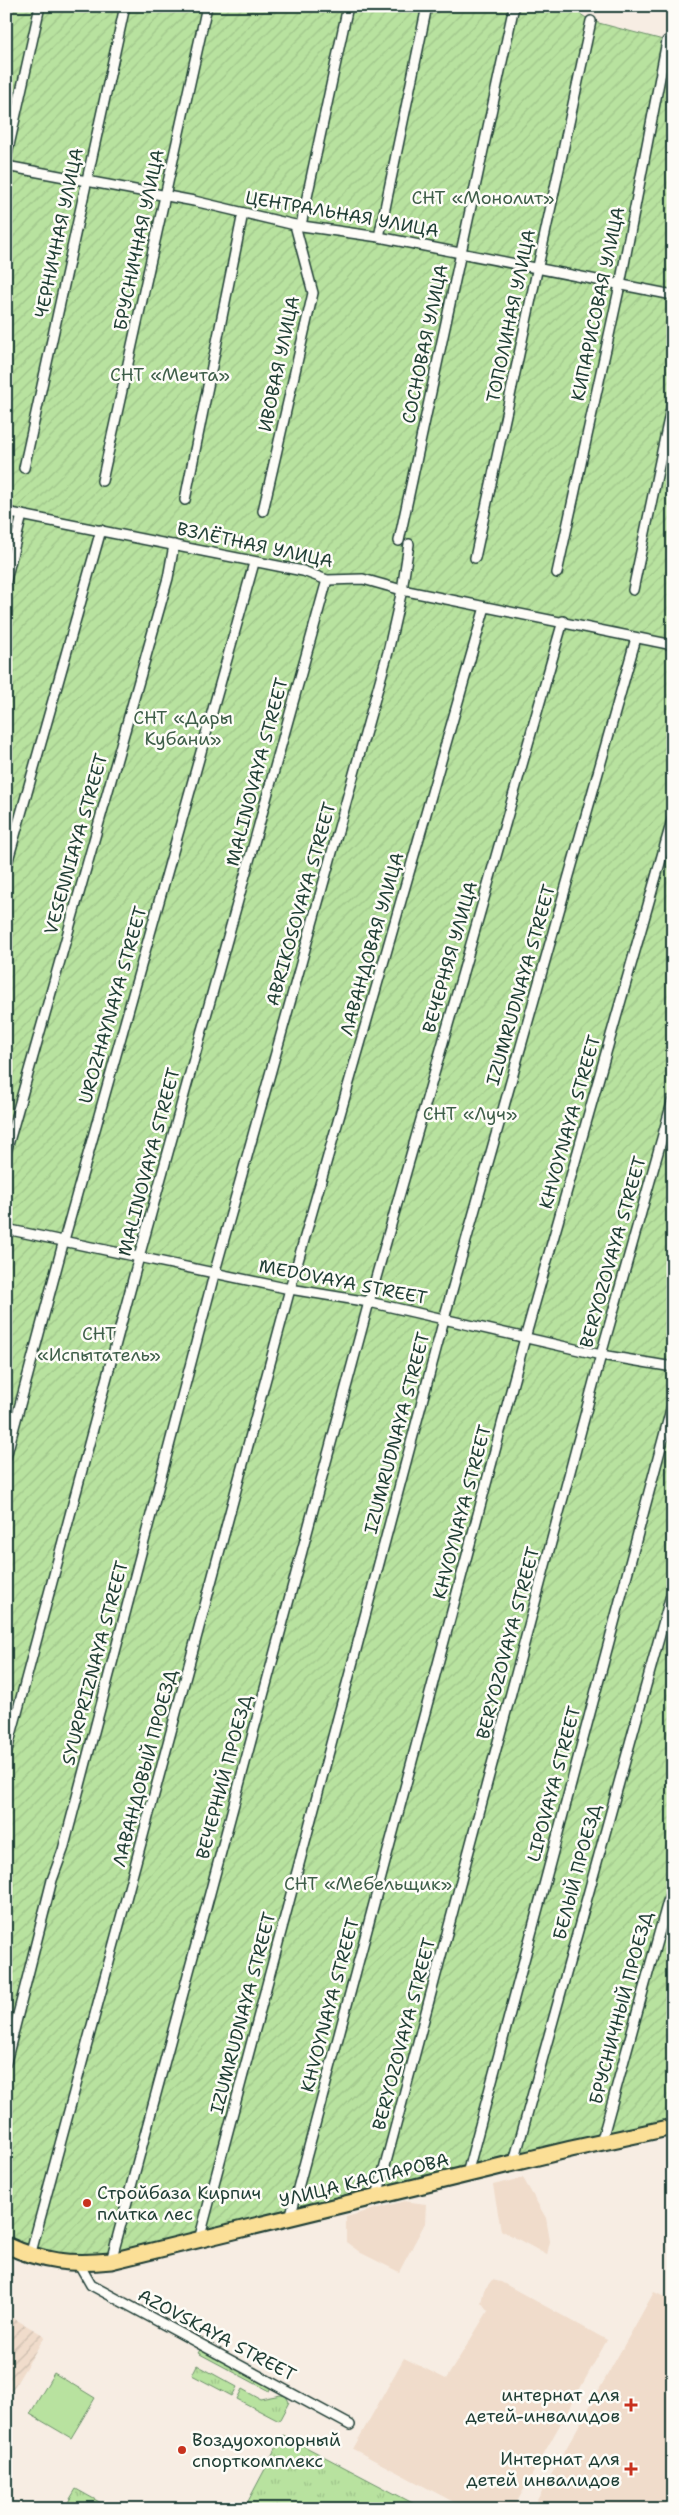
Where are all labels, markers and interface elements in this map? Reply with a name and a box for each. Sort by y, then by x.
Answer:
street label: ЧЕРНИЧНАЯ УЛИЦА [29,146,89,320]
street label: БРУСНИЧНАЯ УЛИЦА [108,147,170,333]
street label: ЦЕНТРАЛЬНАЯ УЛИЦА [243,185,441,243]
park label: СНТ «Монолит» [412,186,554,210]
street label: КИПАРИСОВАЯ УЛИЦА [566,205,630,403]
street label: ТОПОЛИНАЯ УЛИЦА [481,227,541,405]
street label: СОСНОВАЯ УЛИЦА [396,262,454,426]
street label: ИВОВАЯ УЛИЦА [253,294,305,434]
park label: СНТ «Мечта» [110,363,230,387]
street label: ВЗЛЁТНАЯ УЛИЦА [175,517,335,573]
street label: MALINOVAYA STREET [220,675,294,869]
park label: СНТ «Дары Кубани» [133,706,233,751]
street label: VESENNIAYA STREET [39,751,113,937]
street label: ABRIKOSOVAYA STREET [260,799,342,1009]
street label: ЛАВАНДОВАЯ УЛИЦА [334,850,410,1038]
street label: ВЕЧЕРНЯЯ УЛИЦА [417,878,483,1036]
street label: IZUMRUDNAYA STREET [481,882,561,1088]
street label: UROZHAYNAYA STREET [73,903,153,1107]
street label: KHVOYNAYA STREET [534,1032,606,1212]
street label: MALINOVAYA STREET [112,1065,186,1259]
park label: СНТ «Луч» [423,1102,517,1126]
street label: BERYOZOVAYA STREET [574,1153,652,1351]
street label: MEDOVAYA STREET [257,1254,429,1310]
park label: СНТ «Испытатель» [37,1322,161,1367]
street label: IZUMRUDNAYA STREET [358,1329,436,1537]
street label: KHVOYNAYA STREET [427,1422,497,1602]
street label: BERYOZOVAYA STREET [471,1544,545,1742]
street label: SYURPRIZNAYA STREET [56,1558,134,1768]
street label: ЛАВАНДОВЫЙ ПРОЕЗД [107,1666,183,1869]
street label: ВЕЧЕРНИЙ ПРОЕЗД [190,1692,258,1862]
street label: LIPOVAYA STREET [522,1703,586,1865]
street label: БЕЛЫЙ ПРОЕЗД [547,1801,607,1943]
park label: СНТ «Мебельщик» [284,1872,452,1896]
street label: IZUMRUDNAYA STREET [204,1909,282,2117]
street label: БРУСНИЧНЫЙ ПРОЕЗД [584,1909,658,2107]
street label: KHVOYNAYA STREET [295,1915,365,2095]
street label: BERYOZOVAYA STREET [367,1935,441,2133]
street label: УЛИЦА КАСПАРОВА [277,2147,451,2213]
place label: Стройбаза Кирпич плитка лес [97,2181,261,2226]
marker: Стройбаза Кирпич плитка лес [81,2197,93,2209]
street label: AZOVSKAYA STREET [134,2283,300,2387]
place label: интернат для детей-инвалидов [465,2383,620,2428]
marker: интернат для детей-инвалидов [624,2398,638,2412]
place label: Воздуохопорный спорткомплекс [192,2428,341,2473]
marker: Воздуохопорный спорткомплекс [176,2444,188,2456]
place label: Интернат для детей инвалидов [466,2447,620,2492]
marker: Интернат для детей инвалидов [624,2462,638,2476]

